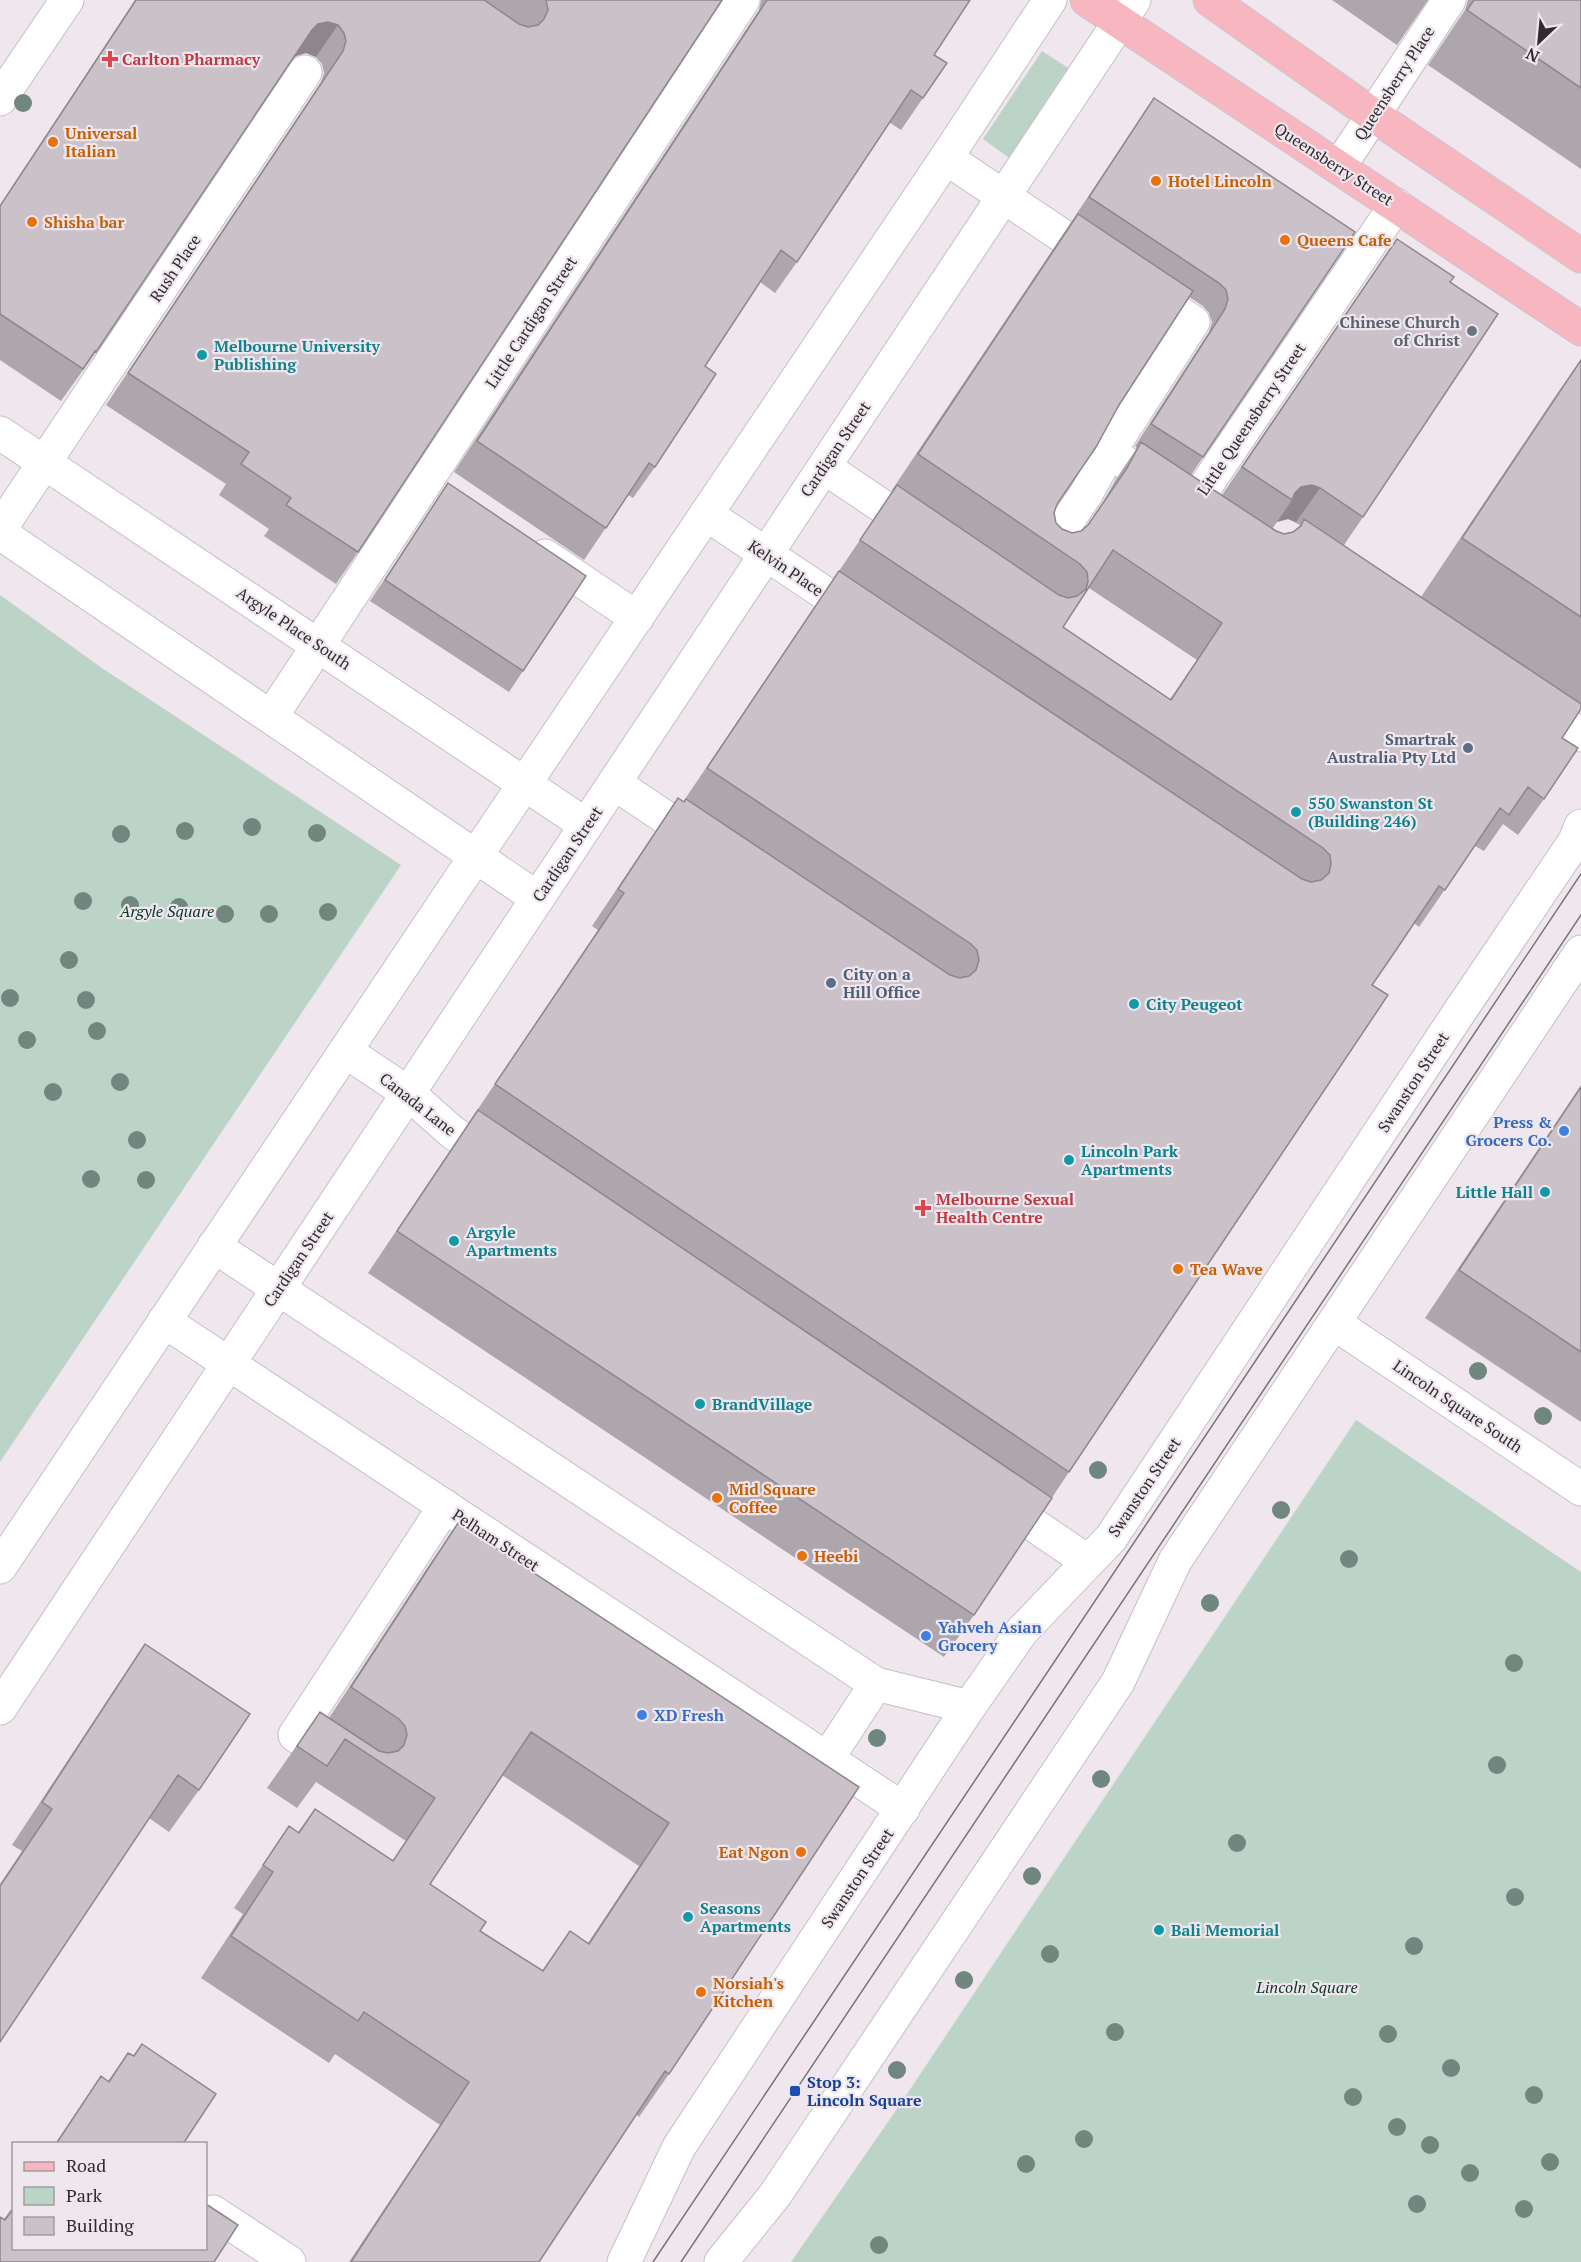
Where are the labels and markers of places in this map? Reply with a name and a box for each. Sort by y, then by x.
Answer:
place label: Carlton Pharmacy [122,48,261,70]
marker: Carlton Pharmacy [103,52,117,66]
place label: Universal Italian [65,122,137,162]
marker: Universal Italian [46,135,60,149]
place label: Hotel Lincoln [1168,170,1273,192]
marker: Hotel Lincoln [1149,174,1163,188]
place label: Shisha bar [44,211,125,233]
marker: Shisha bar [25,215,39,229]
place label: Queens Cafe [1297,229,1392,251]
marker: Queens Cafe [1278,233,1292,247]
place label: Chinese Church of Christ [1339,311,1461,351]
marker: Chinese Church of Christ [1465,324,1479,338]
place label: Melbourne University Publishing [214,335,381,375]
marker: Melbourne University Publishing [195,348,209,362]
place label: Smartrak Australia Pty Ltd [1327,728,1457,768]
marker: Smartrak Australia Pty Ltd [1461,741,1475,755]
place label: 550 Swanston St (Building 246) [1308,792,1434,832]
marker: 550 Swanston St (Building 246) [1289,805,1303,819]
place label: City on a Hill Office [843,963,921,1003]
marker: City on a Hill Office [824,976,838,990]
place label: City Peugeot [1146,993,1243,1015]
marker: City Peugeot [1127,997,1141,1011]
place label: Press & Grocers Co. [1465,1111,1552,1151]
marker: Press & Grocers Co. [1557,1124,1571,1138]
place label: Lincoln Park Apartments [1081,1140,1179,1180]
marker: Lincoln Park Apartments [1062,1153,1076,1167]
place label: Little Hall [1456,1181,1533,1203]
marker: Little Hall [1538,1185,1552,1199]
place label: Melbourne Sexual Health Centre [936,1188,1074,1228]
marker: Melbourne Sexual Health Centre [914,1199,932,1217]
place label: Argyle Apartments [466,1221,557,1261]
marker: Argyle Apartments [447,1234,461,1248]
place label: Tea Wave [1190,1258,1263,1280]
marker: Tea Wave [1171,1262,1185,1276]
place label: BrandVillage [712,1393,813,1415]
marker: BrandVillage [693,1397,707,1411]
place label: Mid Square Coffee [729,1478,816,1518]
marker: Mid Square Coffee [710,1491,724,1505]
place label: Heebi [814,1545,858,1567]
marker: Heebi [795,1549,809,1563]
place label: Yahveh Asian Grocery [938,1616,1042,1656]
marker: Yahveh Asian Grocery [919,1629,933,1643]
place label: XD Fresh [654,1704,725,1726]
marker: XD Fresh [635,1708,649,1722]
place label: Eat Ngon [719,1841,790,1863]
marker: Eat Ngon [794,1845,808,1859]
place label: Seasons Apartments [700,1897,791,1937]
marker: Seasons Apartments [681,1910,695,1924]
place label: Bali Memorial [1171,1919,1279,1941]
marker: Bali Memorial [1152,1923,1166,1937]
place label: Norsiah's Kitchen [713,1972,784,2012]
marker: Norsiah's Kitchen [694,1985,708,1999]
place label: Stop 3: Lincoln Square [807,2071,922,2111]
marker: Stop 3: Lincoln Square [788,2084,802,2098]

